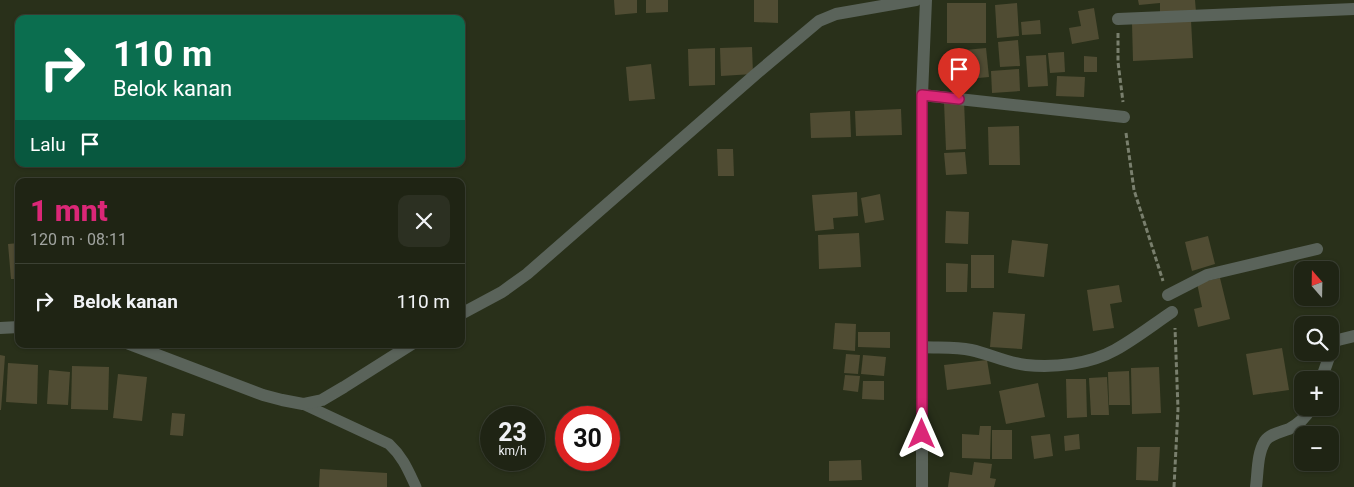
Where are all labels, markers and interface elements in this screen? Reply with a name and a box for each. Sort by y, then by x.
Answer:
text: 110 m [113,34,212,75]
icon: right [30,35,95,100]
pin [938,48,980,99]
icon: arrive [945,55,973,83]
text: Belok kanan [113,76,232,101]
icon: arrive [76,130,104,158]
text: Lalu [30,133,66,156]
text: 1 mnt [30,193,108,228]
button: close [398,195,450,247]
text: 120 m · 08:11 [30,230,127,249]
north arrow [1294,261,1339,306]
map controls [1294,261,1339,471]
icon: right [30,287,58,315]
text: Belok kanan [73,290,178,313]
text: 110 m [397,290,450,313]
button: search [1294,316,1339,361]
button: + [1294,371,1339,416]
speed limit sign: 30 [555,406,620,471]
position arrow [895,407,947,459]
text: 23 [498,418,527,447]
button: − [1294,426,1339,471]
text: km/h [498,444,527,458]

